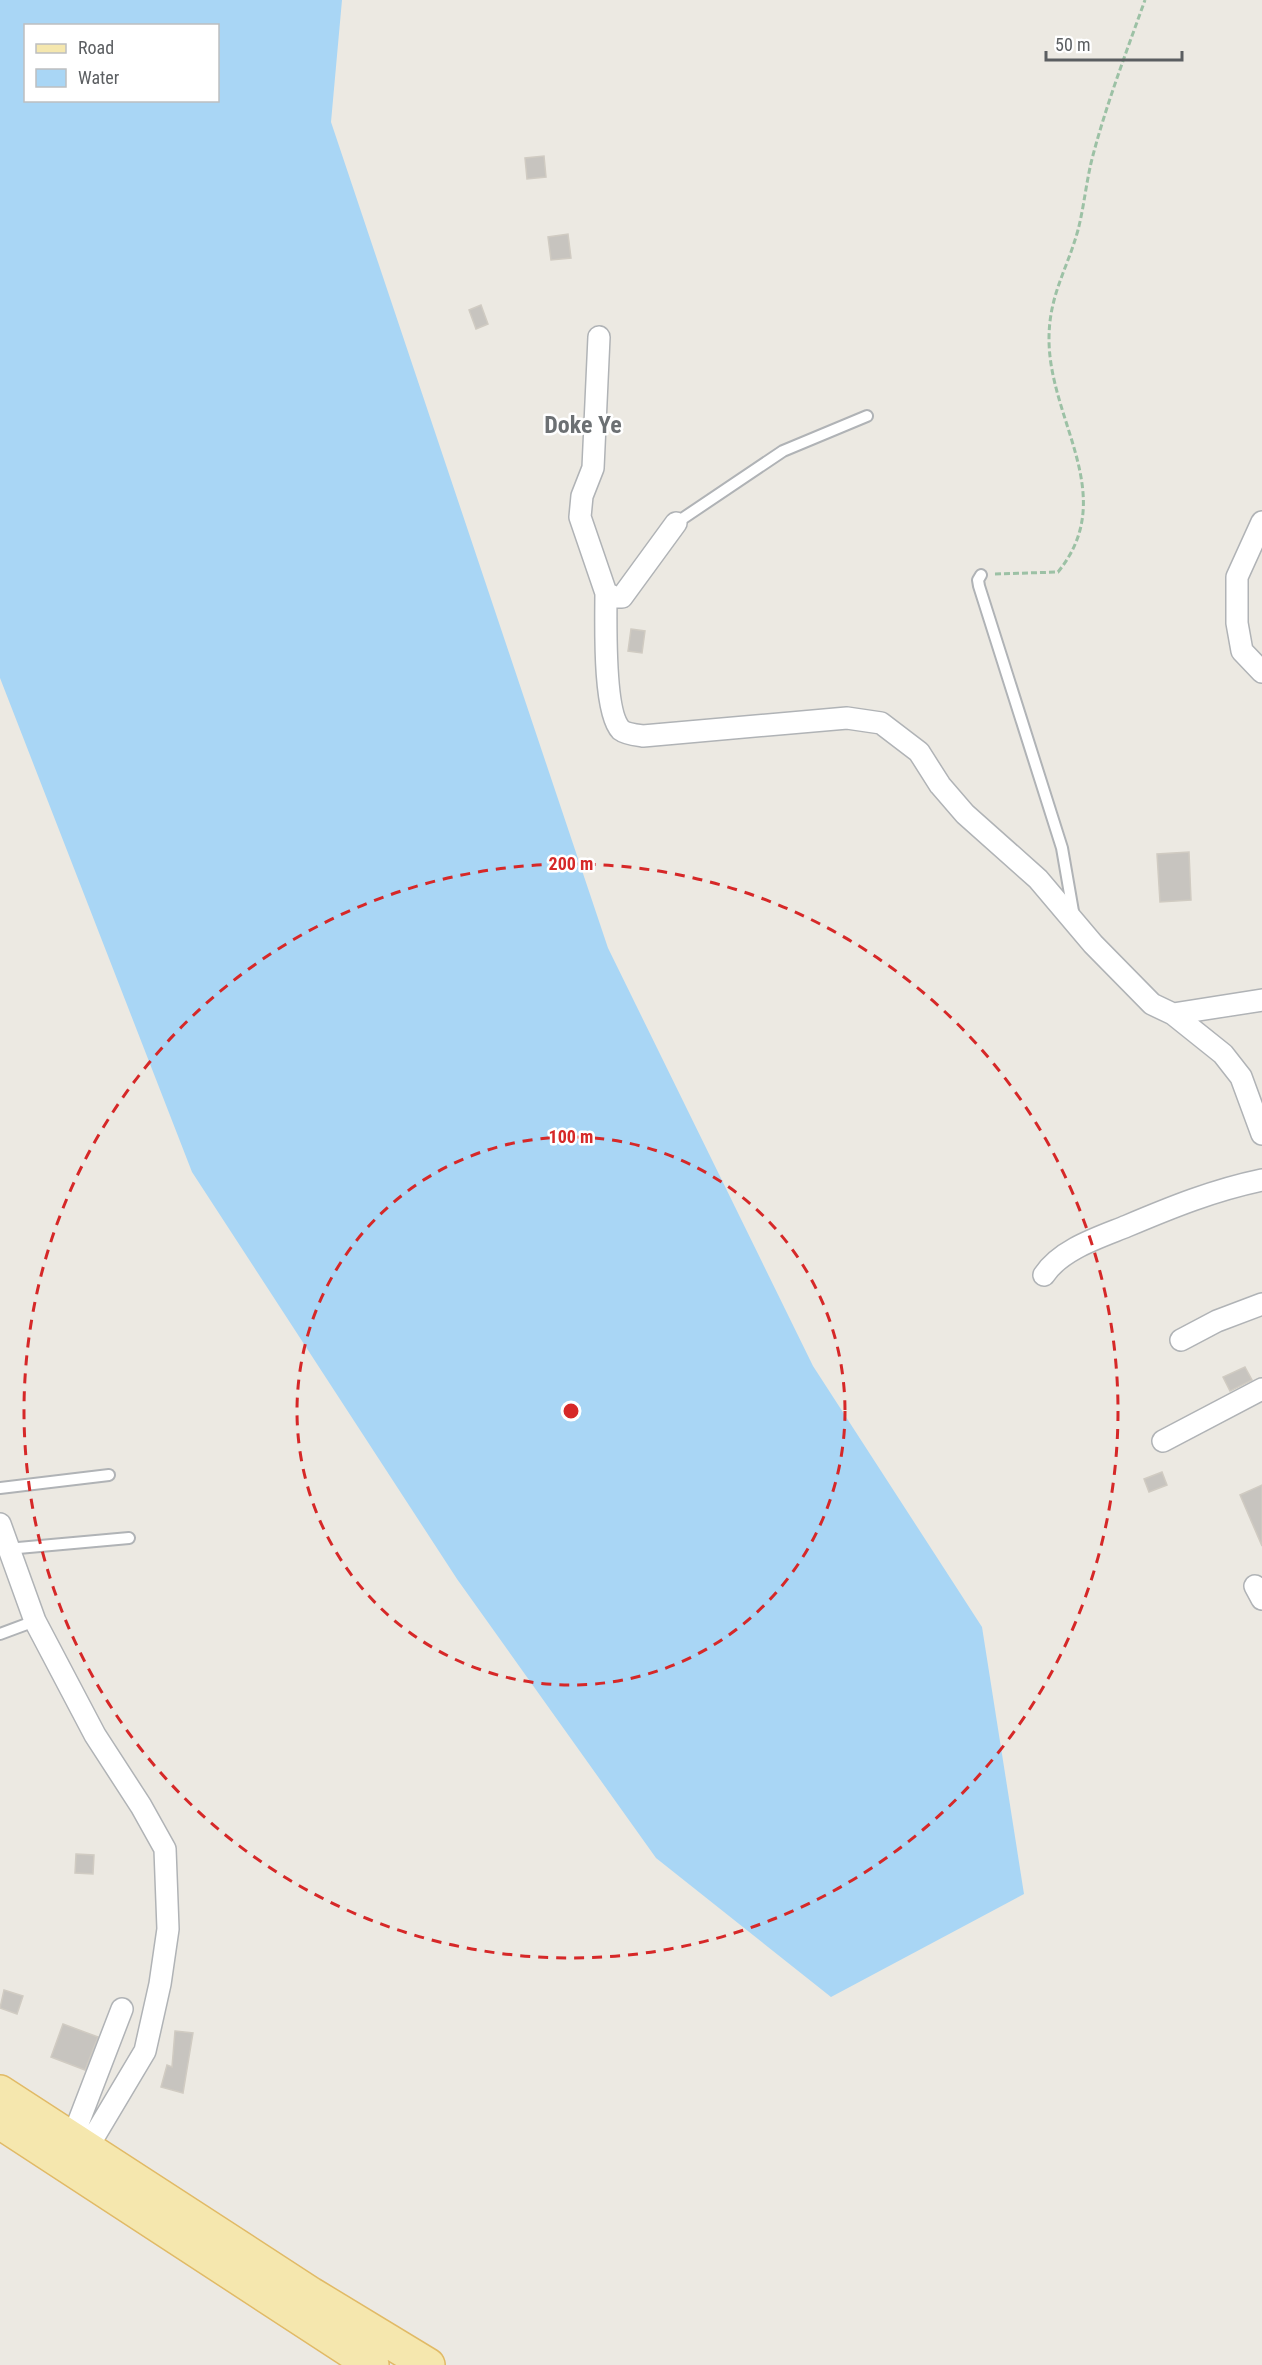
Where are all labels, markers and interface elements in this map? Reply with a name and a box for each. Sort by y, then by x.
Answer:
legend [24,24,219,102]
scale bar [1046,24,1182,62]
text: 50 m [1055,34,1090,55]
text: Road [78,37,114,58]
text: Water [78,67,120,88]
district label: Doke Ye [544,411,622,439]
text: 200 m [549,853,593,874]
text: 100 m [549,1126,593,1147]
centre of rings [561,1401,581,1421]

